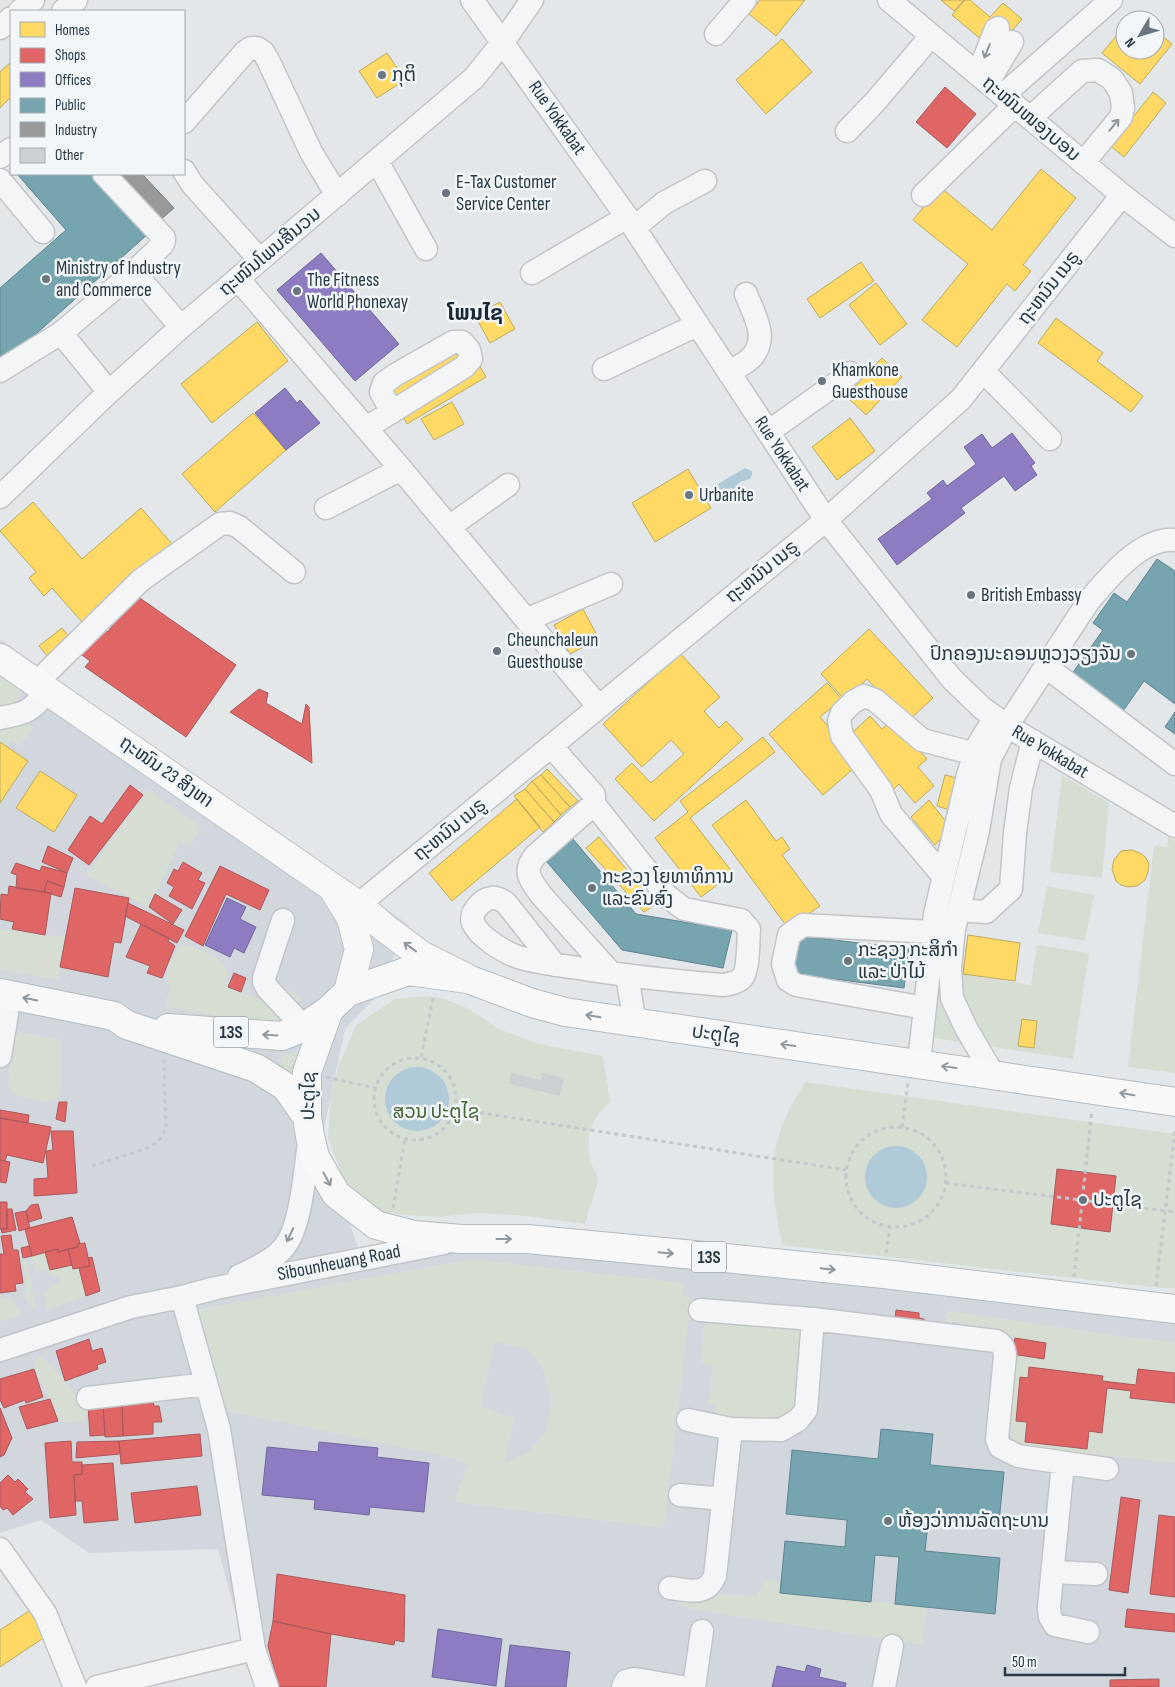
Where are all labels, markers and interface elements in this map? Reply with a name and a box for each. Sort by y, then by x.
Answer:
legend [10,10,185,175]
north arrow [1115,10,1165,60]
text: Homes [55,21,90,40]
text: N [1121,35,1139,51]
one-way arrow [982,43,991,58]
text: Shops [55,46,86,65]
place label: ກຸຕິ [392,63,416,87]
marker: ກຸຕິ [376,69,388,81]
text: Offices [55,71,91,90]
street label: ຖະໜົນໜອງບອນ [977,71,1085,167]
street label: Rue Yokkabat [523,77,591,160]
text: Public [55,96,86,115]
one-way arrow [1109,119,1120,132]
text: Industry [55,121,97,140]
text: Other [55,146,84,165]
place label: E-Tax Customer Service Center [456,171,557,216]
marker: E-Tax Customer Service Center [440,187,452,199]
street label: ຖະໜົນໂພນສີນວນ [214,202,326,301]
street label: ຖະຫນົນ ເນຣູ [1013,246,1085,330]
place label: Ministry of Industry and Commerce [56,257,181,302]
place label: The Fitness World Phonexay [307,269,409,314]
marker: Ministry of Industry and Commerce [40,273,52,285]
marker: The Fitness World Phonexay [291,285,303,297]
district label: ໂພນໄຊ [446,301,503,326]
place label: Khamkone Guesthouse [832,359,908,404]
marker: Khamkone Guesthouse [816,375,828,387]
street label: Rue Yokkabat [749,412,815,496]
place label: Urbanite [699,484,754,507]
marker: Urbanite [683,489,695,501]
street label: ຖະຫນົນ ເນຣູ [721,535,803,609]
place label: British Embassy [981,584,1082,607]
marker: British Embassy [965,589,977,601]
place label: Cheunchaleun Guesthouse [507,629,598,674]
place label: ປົກຄອງນະຄອນຫຼວງວຽງຈັນ [930,643,1121,666]
marker: Cheunchaleun Guesthouse [491,645,503,657]
marker: ປົກຄອງນະຄອນຫຼວງວຽງຈັນ [1125,648,1137,660]
street label: Rue Yokkabat [1008,720,1093,784]
street label: ຖະໜົນ 23 ສິງຫາ [114,730,218,813]
street label: ຖະຫນົນ ເນຣູ [409,793,491,867]
place label: ກະຊວງ ໂຍທາທິການ ແລະຂົນສົ່ງ [602,865,734,911]
marker: ກະຊວງ ໂຍທາທິການ ແລະຂົນສົ່ງ [586,882,598,894]
place label: ກະຊວງ ກະສິກຳ ແລະ ປ່າໄມ້ [858,938,958,984]
one-way arrow [403,942,417,952]
marker: ກະຊວງ ກະສິກຳ ແລະ ປ່າໄມ້ [842,955,854,967]
one-way arrow [22,994,38,1004]
one-way arrow [585,1011,601,1021]
road number: 13S [214,1016,248,1048]
street label: ປະຕູໄຊ [690,1020,742,1050]
one-way arrow [262,1030,278,1039]
one-way arrow [780,1040,796,1050]
one-way arrow [941,1062,957,1072]
street label: ປະຕູໄຊ [297,1071,321,1121]
one-way arrow [1119,1089,1135,1099]
park label: ສວນ ປະຕູໄຊ [393,1101,479,1124]
one-way arrow [323,1171,333,1186]
place label: ປະຕູໄຊ [1093,1189,1142,1212]
marker: ປະຕູໄຊ [1077,1194,1089,1206]
one-way arrow [285,1227,294,1242]
one-way arrow [496,1234,512,1244]
street label: Sibounheuang Road [275,1240,403,1286]
road number: 13S [692,1242,726,1272]
one-way arrow [658,1248,674,1258]
one-way arrow [819,1264,835,1274]
place label: ຫ້ອງວ່າການລັດຖະບານ [898,1510,1049,1533]
marker: ຫ້ອງວ່າການລັດຖະບານ [882,1515,894,1527]
scale bar [1005,1644,1125,1676]
text: 50 m [1012,1653,1037,1672]

